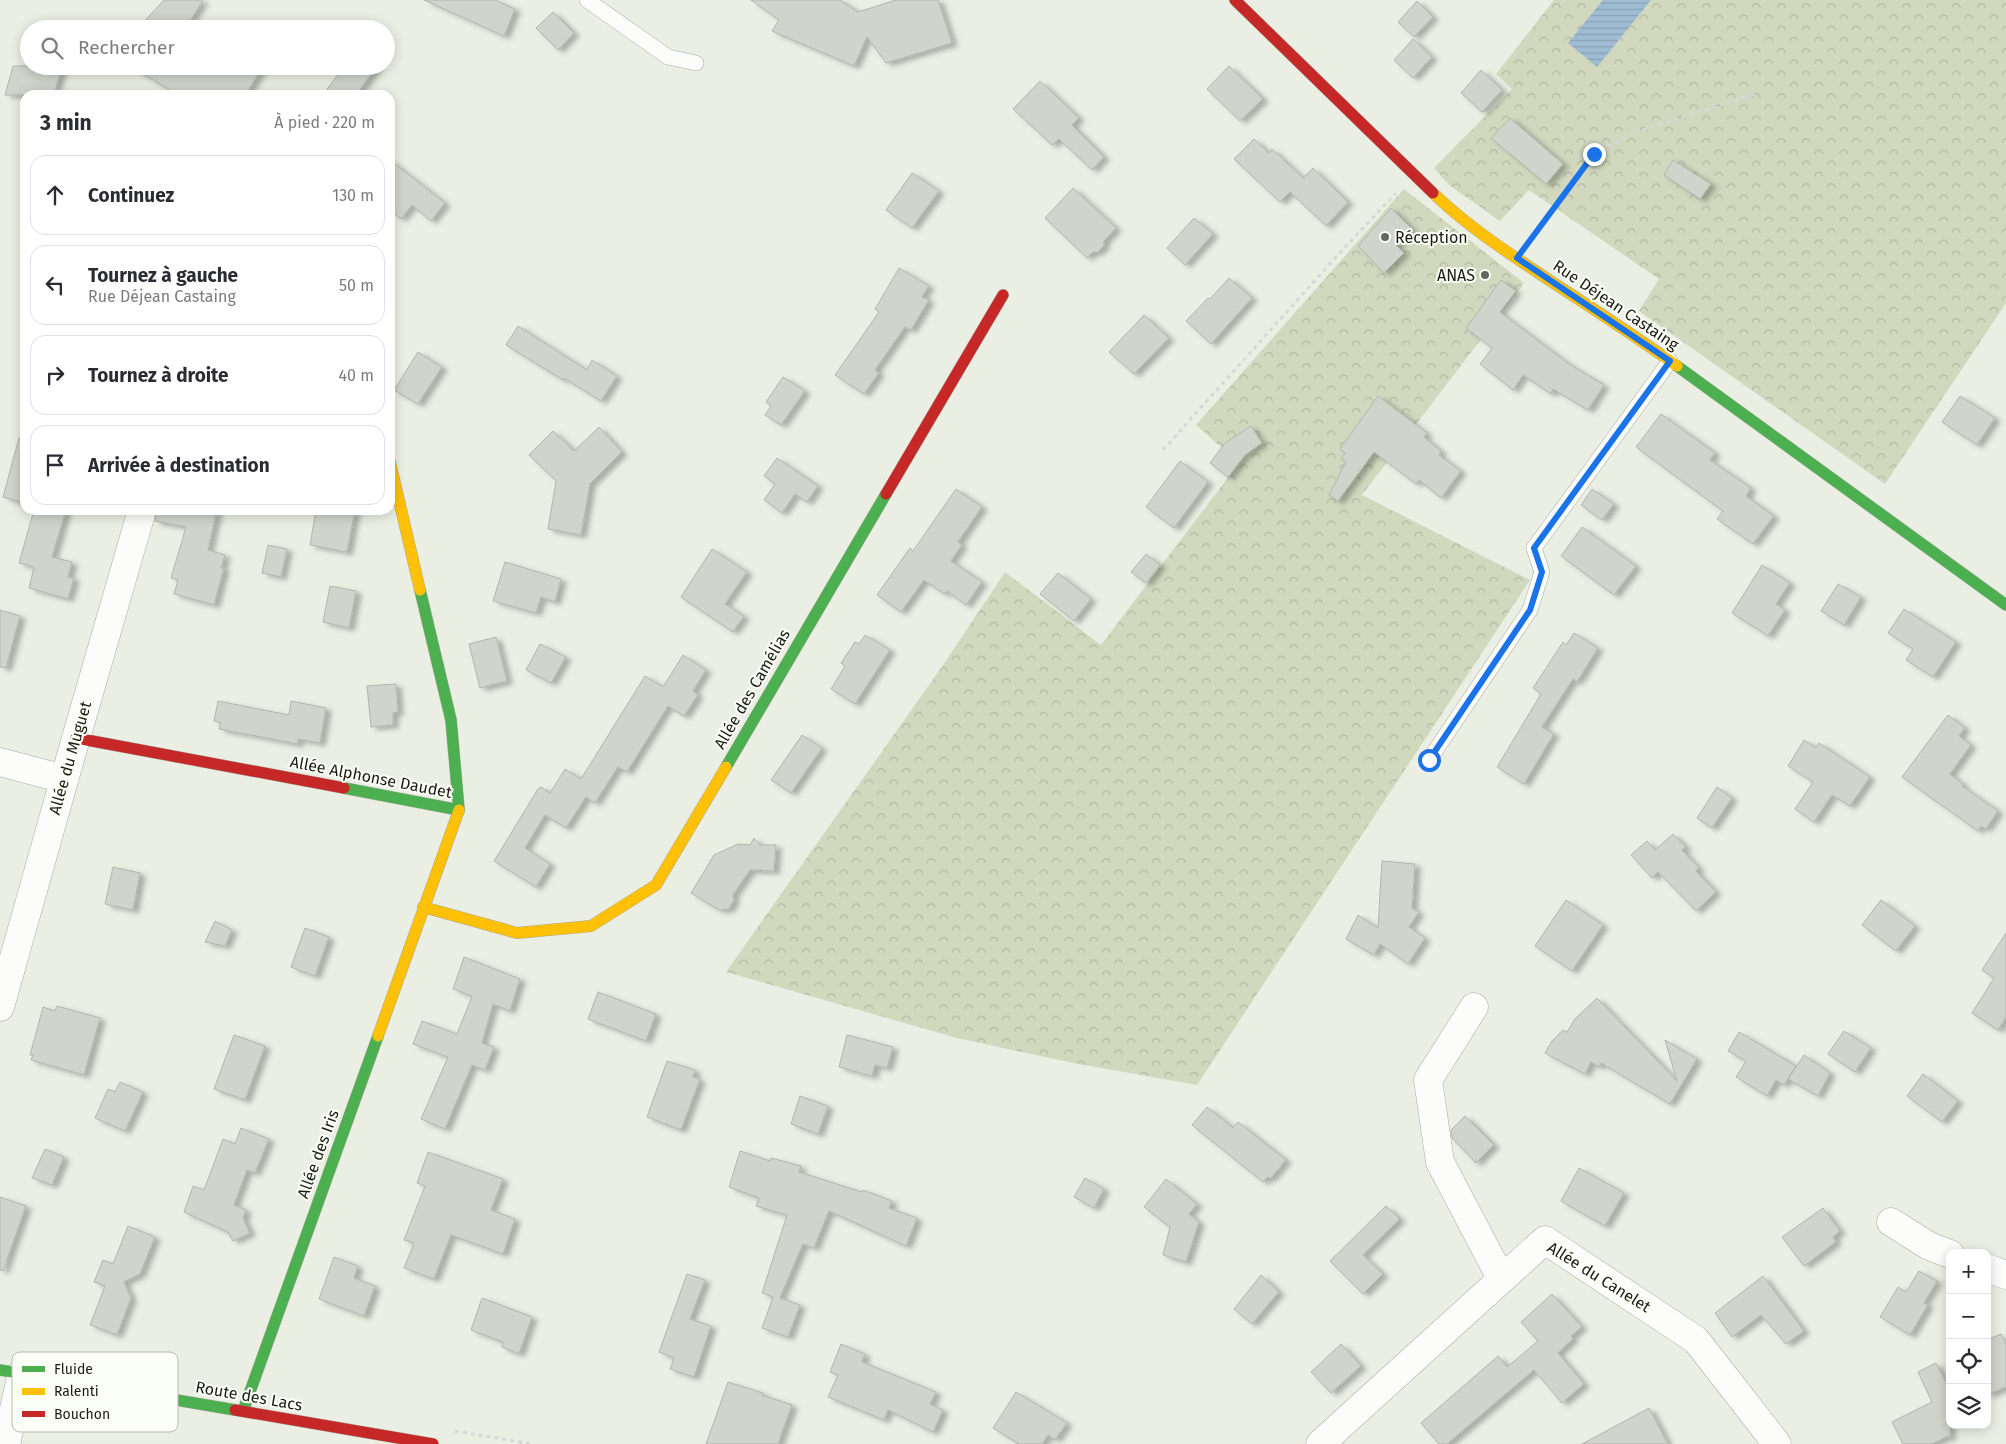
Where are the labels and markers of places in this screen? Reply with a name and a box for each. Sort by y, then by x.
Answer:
place label: Réception [1395,228,1468,247]
marker: Réception [1379,231,1391,243]
place label: ANAS [1437,266,1475,285]
marker: ANAS [1479,269,1491,281]

